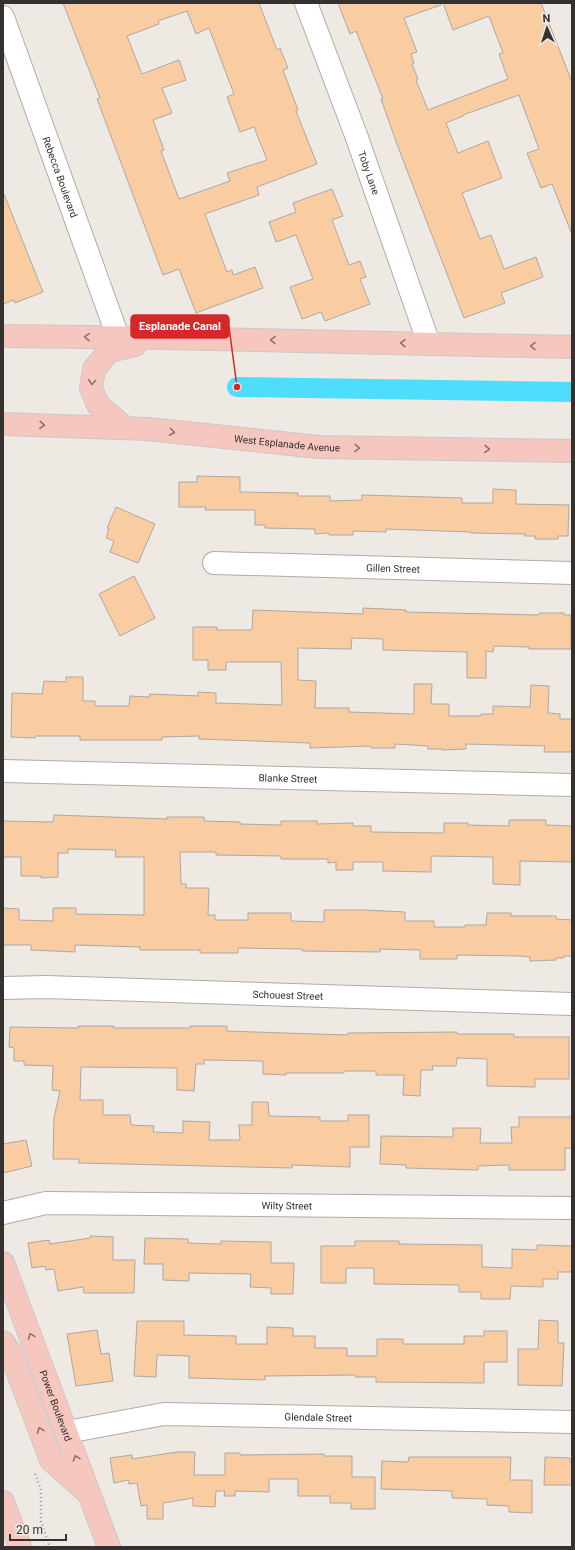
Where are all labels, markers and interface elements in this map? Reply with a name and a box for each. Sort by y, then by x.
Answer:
north arrow [527,8,567,48]
text: N [542,12,551,25]
street label: Rebecca Boulevard [41,135,80,219]
street label: Toby Lane [356,149,382,196]
callout: Esplanade Canal [131,315,229,338]
text: Esplanade Canal [139,320,221,333]
one-way arrow [84,333,90,341]
one-way arrow [270,336,276,345]
one-way arrow [400,339,406,348]
one-way arrow [530,342,536,351]
one-way arrow [88,379,97,385]
one-way arrow [39,421,45,430]
one-way arrow [169,427,175,436]
street label: West Esplanade Avenue [234,433,340,453]
one-way arrow [354,443,360,452]
one-way arrow [484,445,490,453]
street label: Gillen Street [366,562,420,574]
street label: Blanke Street [258,772,317,784]
street label: Schouest Street [252,988,323,1001]
street label: Wilty Street [261,1200,312,1211]
one-way arrow [27,1333,35,1340]
street label: Power Boulevard [38,1368,74,1442]
street label: Glendale Street [284,1411,352,1423]
one-way arrow [36,1427,44,1434]
one-way arrow [72,1455,81,1462]
scale bar [10,1516,66,1542]
text: 20 m [16,1523,43,1537]

